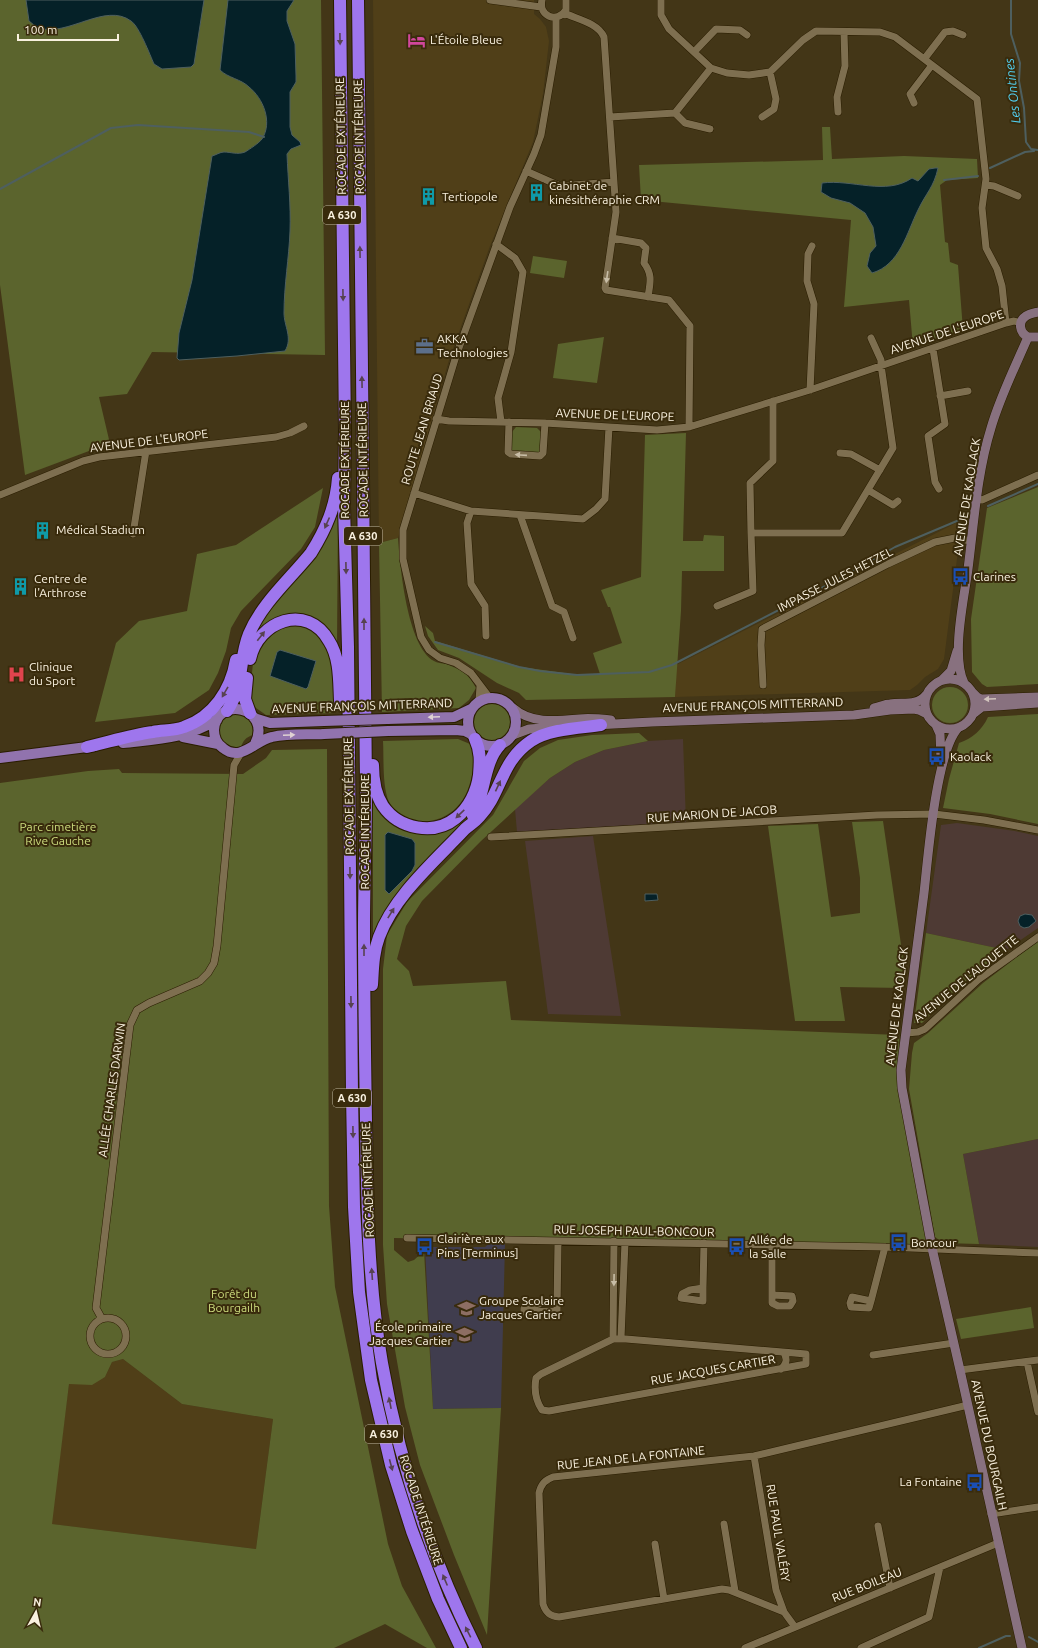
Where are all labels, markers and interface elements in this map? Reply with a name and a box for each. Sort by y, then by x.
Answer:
scale bar [18,16,118,42]
text: 100 m [24,23,57,36]
hotel icon: L'Étoile Bleue [407,30,427,50]
one-way arrow [337,33,343,46]
place label: L'Étoile Bleue [430,33,502,46]
water label: Les Ontines [1002,57,1022,124]
street label: ROCADE EXTÉRIEURE [333,77,348,195]
street label: ROCADE INTÉRIEURE [351,79,366,195]
place label: Cabinet de kinésithéraphie CRM [549,179,660,206]
building icon: Cabinet de kinésithéraphie CRM [526,183,546,203]
building icon: Tertiopole [419,187,439,207]
place label: Tertiopole [442,190,498,203]
road number: A 630 [323,206,361,224]
one-way arrow [357,246,364,258]
one-way arrow [604,271,610,283]
one-way arrow [340,289,346,302]
street label: AVENUE DE L'EUROPE [888,307,1006,356]
place label: AKKA Technologies [437,332,508,359]
office icon: AKKA Technologies [414,336,434,356]
street label: ROUTE JEAN BRIAUD [398,372,445,486]
one-way arrow [359,375,365,388]
street label: ROCADE EXTÉRIEURE [338,401,351,519]
street label: ROCADE INTÉRIEURE [355,402,370,518]
street label: AVENUE DE L'EUROPE [555,406,675,423]
street label: AVENUE DE L'EUROPE [89,427,209,454]
street label: AVENUE DE KAOLACK [951,436,982,557]
one-way arrow [515,452,527,458]
one-way arrow [324,517,330,529]
building icon: Médical Stadium [33,520,53,540]
place label: Médical Stadium [56,523,145,536]
road number: A 630 [344,527,382,545]
street label: IMPASSE JULES HETZEL [775,545,895,614]
one-way arrow [343,562,349,575]
bus stop icon: Clarines [950,567,970,587]
place label: Clarines [973,570,1016,583]
place label: Centre de l'Arthrose [34,572,87,599]
building icon: Centre de l'Arthrose [11,576,31,596]
one-way arrow [361,617,367,630]
one-way arrow [256,631,265,642]
place label: Clinique du Sport [29,660,75,687]
hospital icon: Clinique du Sport [6,664,26,684]
one-way arrow [222,686,229,698]
street label: AVENUE FRANÇOIS MITTERRAND [662,695,844,714]
street label: AVENUE FRANÇOIS MITTERRAND [271,696,453,715]
one-way arrow [983,696,996,702]
one-way arrow [427,714,440,720]
one-way arrow [283,732,295,739]
street label: ROCADE EXTÉRIEURE [341,737,356,855]
bus stop icon: Kaolack [927,747,947,767]
place label: Kaolack [950,750,991,763]
street label: ROCADE INTÉRIEURE [358,774,371,889]
one-way arrow [495,780,501,792]
street label: RUE MARION DE JACOB [647,802,777,825]
one-way arrow [455,809,465,819]
park label: Parc cimetière Rive Gauche [20,820,97,847]
one-way arrow [347,867,353,880]
one-way arrow [387,908,395,918]
street label: AVENUE DE L'ALOUETTE [911,932,1021,1025]
one-way arrow [361,943,367,956]
street label: AVENUE DE KAOLACK [883,945,910,1066]
one-way arrow [348,996,354,1009]
street label: ALLÉE CHARLES DARWIN [96,1022,127,1158]
road number: A 630 [333,1089,371,1107]
street label: ROCADE INTÉRIEURE [359,1122,376,1238]
one-way arrow [350,1126,356,1139]
street label: RUE JOSEPH PAUL-BONCOUR [553,1223,715,1238]
place label: Clairière aux Pins [Terminus] [437,1232,519,1259]
place label: Allée de la Salle [749,1233,793,1260]
bus stop icon: Boncour [888,1233,908,1253]
bus stop icon: Clairière aux Pins [Terminus] [414,1236,434,1256]
place label: Boncour [911,1236,957,1249]
bus stop icon: Allée de la Salle [726,1237,746,1257]
one-way arrow [368,1268,375,1280]
one-way arrow [610,1274,617,1286]
park label: Forêt du Bourgailh [208,1287,260,1314]
place label: Groupe Scolaire Jacques Cartier [479,1294,564,1321]
school or university icon: Groupe Scolaire Jacques Cartier [456,1298,476,1318]
place label: École primaire Jacques Cartier [369,1320,452,1347]
school or university icon: École primaire Jacques Cartier [455,1324,475,1344]
street label: RUE JACQUES CARTIER [650,1352,777,1387]
street label: AVENUE DU BOURGAILH [969,1378,1010,1511]
one-way arrow [387,1397,393,1409]
road number: A 630 [365,1425,403,1443]
street label: RUE JEAN DE LA FONTAINE [556,1443,706,1472]
street label: ROCADE INTÉRIEURE [398,1453,445,1567]
one-way arrow [388,1460,394,1472]
bus stop icon: La Fontaine [965,1472,985,1492]
place label: La Fontaine [900,1475,962,1488]
street label: RUE PAUL VALÉRY [764,1483,793,1583]
street label: RUE BOILEAU [830,1565,904,1604]
one-way arrow [441,1574,447,1586]
north arrow [16,1592,56,1632]
text: N [32,1596,42,1609]
one-way arrow [465,1626,471,1638]

